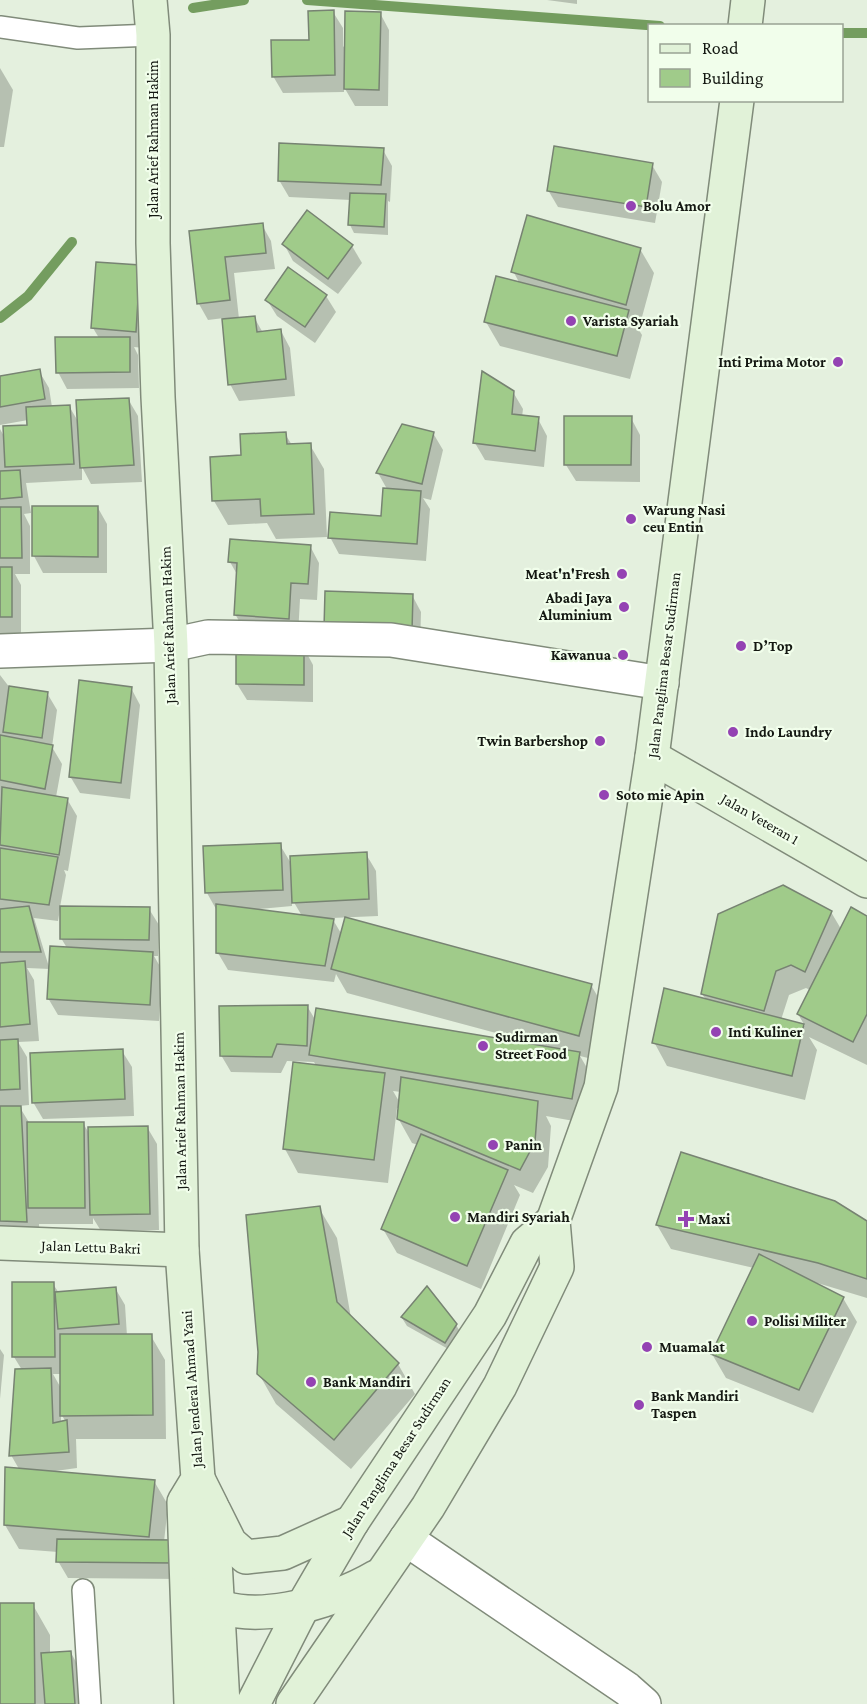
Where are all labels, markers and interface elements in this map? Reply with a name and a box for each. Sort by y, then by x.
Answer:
legend [648,24,843,102]
text: Road [702,38,739,58]
street label: Jalan Arief Rahman Hakim [145,60,162,220]
text: Building [702,68,764,88]
place label: Bolu Amor [643,198,711,214]
marker: Bolu Amor [624,199,638,213]
place label: Varista Syariah [582,313,679,329]
marker: Varista Syariah [564,314,578,328]
place label: Inti Prima Motor [718,354,826,370]
marker: Inti Prima Motor [831,355,845,369]
place label: Warung Nasi ceu Entin [642,502,726,535]
marker: Warung Nasi ceu Entin [624,512,638,526]
street label: Jalan Arief Rahman Hakim [157,546,180,706]
place label: Meat'n'Fresh [525,566,610,582]
marker: Meat'n'Fresh [615,567,629,581]
street label: Jalan Panglima Besar Sudirman [644,571,684,761]
place label: Abadi Jaya Aluminium [538,590,613,623]
marker: Abadi Jaya Aluminium [617,600,631,614]
place label: D’Top [753,638,793,654]
marker: D’Top [734,639,748,653]
place label: Kawanua [551,647,612,663]
marker: Kawanua [616,648,630,662]
place label: Indo Laundry [745,724,832,740]
marker: Indo Laundry [726,725,740,739]
place label: Twin Barbershop [477,733,588,749]
marker: Twin Barbershop [593,734,607,748]
place label: Soto mie Apin [616,787,705,803]
marker: Soto mie Apin [597,788,611,802]
street label: Jalan Veteran 1 [716,789,802,849]
place label: Inti Kuliner [728,1024,802,1040]
marker: Inti Kuliner [709,1025,723,1039]
place label: Sudirman Street Food [495,1029,568,1062]
street label: Jalan Arief Rahman Hakim [171,1032,190,1192]
marker: Sudirman Street Food [476,1039,490,1053]
place label: Panin [505,1137,542,1153]
marker: Panin [486,1138,500,1152]
place label: Mandiri Syariah [467,1209,570,1225]
marker: Mandiri Syariah [448,1210,462,1224]
place label: Maxi [698,1211,731,1227]
marker: Maxi [679,1212,693,1226]
street label: Jalan Lettu Bakri [39,1237,141,1258]
street label: Jalan Jenderal Ahmad Yani [179,1310,207,1470]
place label: Polisi Militer [764,1313,846,1329]
marker: Polisi Militer [745,1314,759,1328]
place label: Muamalat [659,1339,726,1355]
marker: Muamalat [640,1340,654,1354]
place label: Bank Mandiri [323,1374,411,1390]
street label: Jalan Panglima Besar Sudirman [337,1374,455,1542]
marker: Bank Mandiri [304,1375,318,1389]
place label: Bank Mandiri Taspen [651,1388,739,1421]
marker: Bank Mandiri Taspen [632,1398,646,1412]

